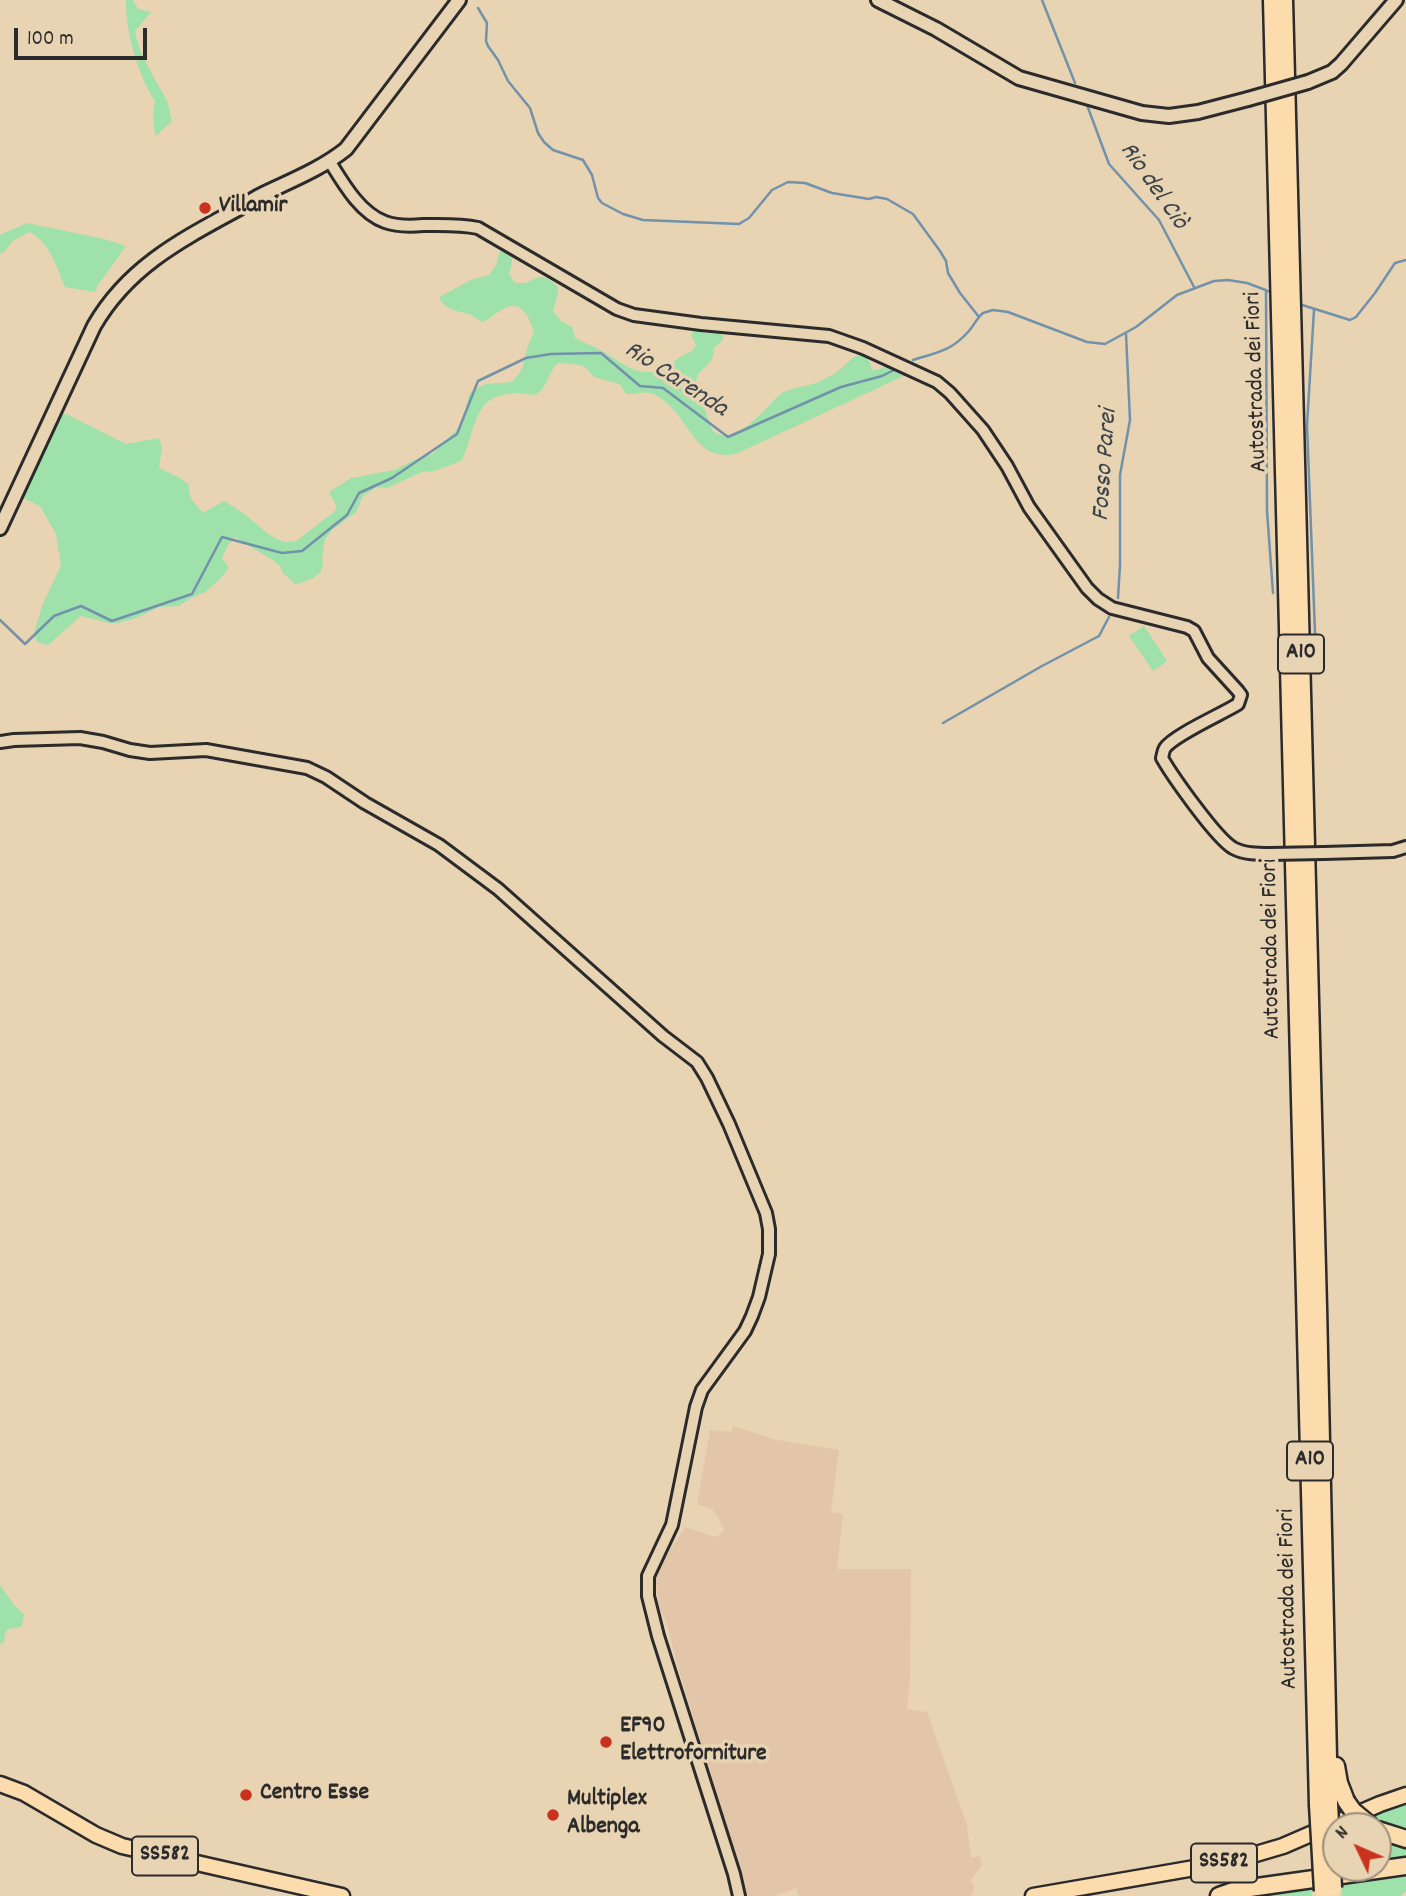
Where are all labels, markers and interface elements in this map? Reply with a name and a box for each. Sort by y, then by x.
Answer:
scale bar [18,14,150,58]
text: 100 m [27,25,74,55]
water label: Rio del Ciò [1111,137,1193,237]
place label: Villamir [219,194,287,222]
marker: Villamir [197,200,213,216]
street label: Autostrada dei Fiori [1240,291,1276,473]
water label: Rio Carenda [617,336,733,426]
water label: Fosso Parei [1088,408,1126,522]
road number: A10 [1278,634,1324,674]
street label: Autostrada dei Fiori [1257,858,1289,1040]
road number: A10 [1287,1442,1333,1480]
street label: Autostrada dei Fiori [1274,1508,1306,1690]
place label: EF90 Elettroforniture [620,1714,767,1770]
marker: EF90 Elettroforniture [598,1734,614,1750]
place label: Centro Esse [260,1781,369,1809]
marker: Centro Esse [238,1787,254,1803]
place label: Multiplex Albenga [567,1787,647,1843]
marker: Multiplex Albenga [545,1807,561,1823]
north arrow [1322,1812,1392,1882]
text: N [1330,1821,1356,1846]
road number: SS582 [132,1837,198,1876]
road number: SS582 [1191,1844,1257,1882]

